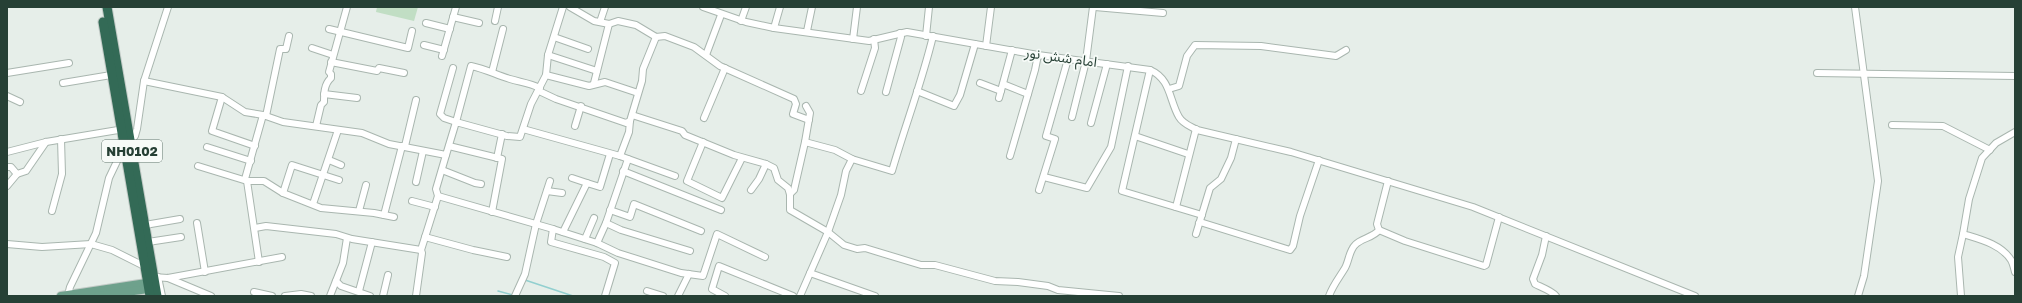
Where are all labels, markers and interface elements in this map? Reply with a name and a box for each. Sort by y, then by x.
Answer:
street label: امام شش نور [1022,43,1098,73]
road number: NH0102 [102,140,162,162]

